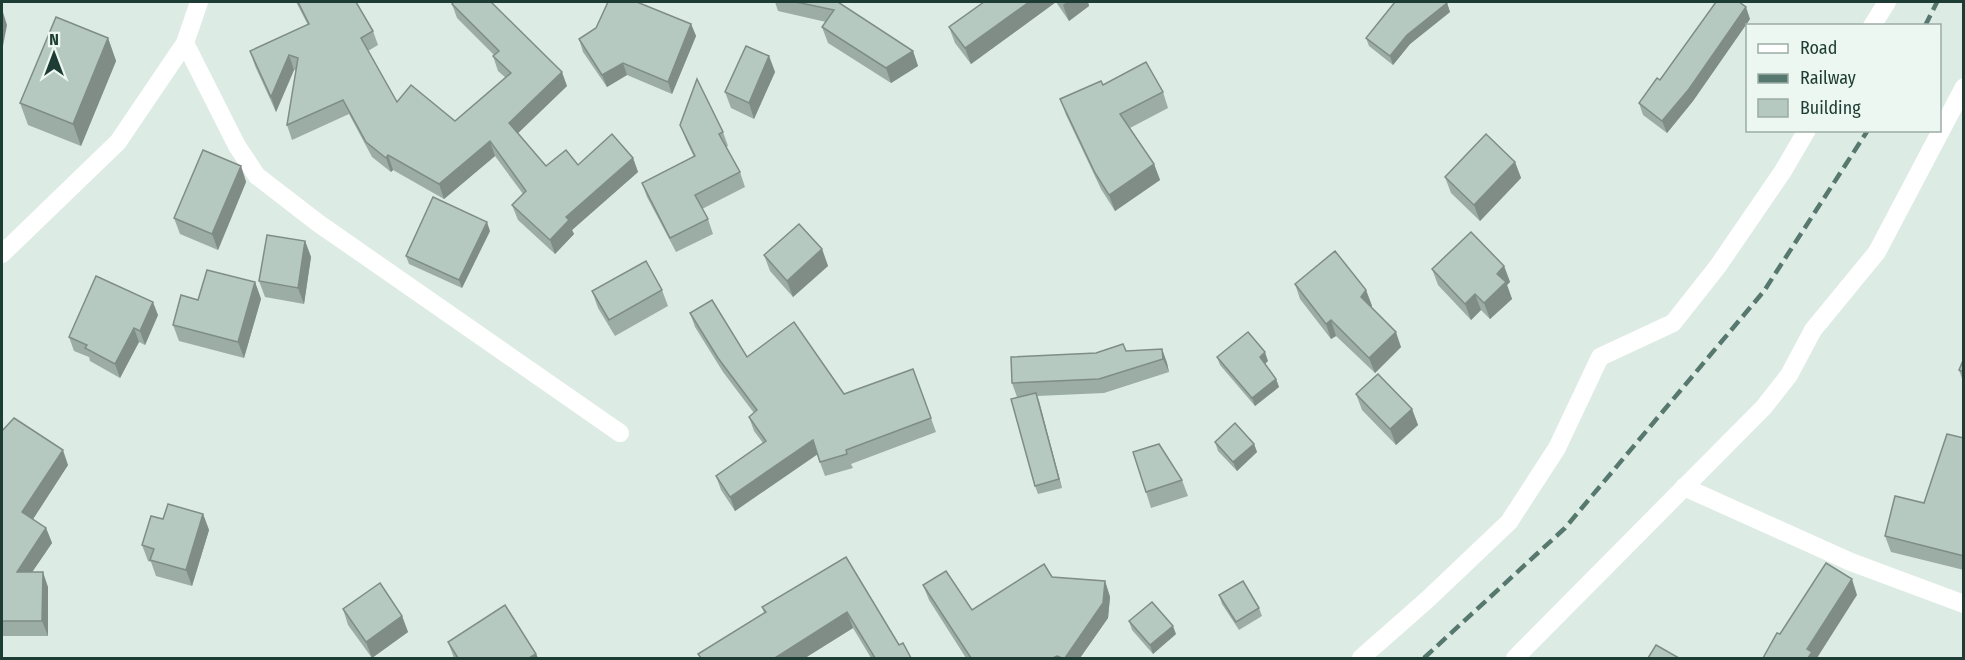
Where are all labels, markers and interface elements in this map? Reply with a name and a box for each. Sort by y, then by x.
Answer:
north arrow [24,24,84,84]
legend [1746,24,1941,132]
text: N [49,30,59,49]
text: Road [1800,37,1837,59]
text: Railway [1800,67,1856,89]
text: Building [1800,97,1861,119]

